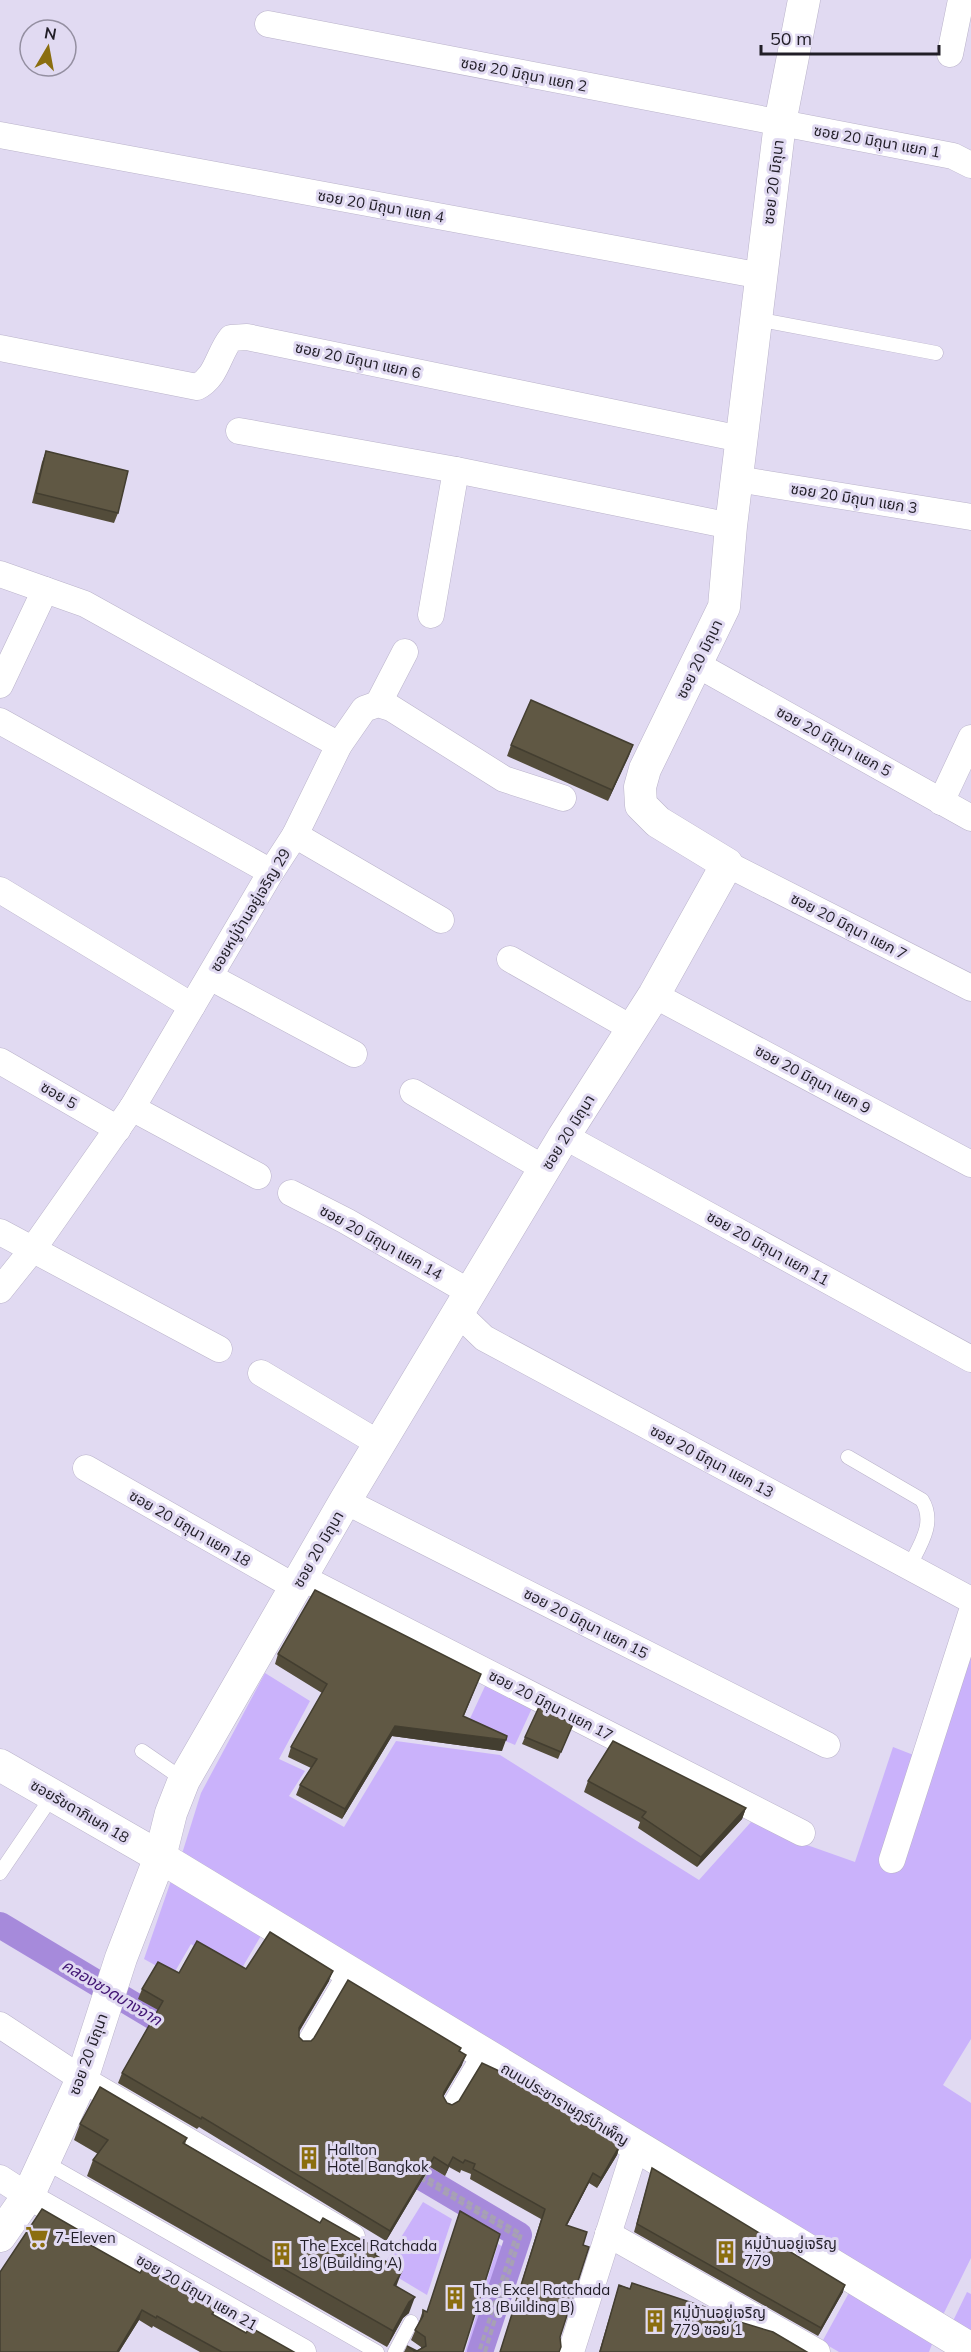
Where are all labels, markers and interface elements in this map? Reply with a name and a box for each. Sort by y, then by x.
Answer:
north arrow [18,18,78,78]
scale bar [761,18,940,56]
text: N [43,22,58,44]
text: 50 m [770,27,812,50]
street label: ซอย 20 มิถุนา แยก 2 [459,52,589,96]
street label: ซอย 20 มิถุนา แยก 1 [812,121,942,161]
street label: ซอย 20 มิถุนา [758,139,788,225]
street label: ซอย 20 มิถุนา แยก 4 [316,186,446,226]
street label: ซอย 20 มิถุนา แยก 6 [293,337,423,383]
street label: ซอย 20 มิถุนา แยก 3 [789,479,919,517]
street label: ซอย 20 มิถุนา [672,617,726,701]
street label: ซอย 20 มิถุนา แยก 5 [773,702,895,780]
street label: ซอยหมู่บ้านอยู่เจริญ 29 [206,845,294,975]
street label: ซอย 20 มิถุนา แยก 7 [788,888,910,964]
street label: ซอย 20 มิถุนา แยก 9 [752,1041,874,1117]
street label: ซอย 5 [37,1077,81,1113]
street label: ซอย 20 มิถุนา [537,1091,599,1173]
street label: ซอย 20 มิถุนา แยก 14 [316,1200,446,1284]
street label: ซอย 20 มิถุนา แยก 11 [703,1206,833,1290]
street label: ซอย 20 มิถุนา แยก 13 [647,1420,777,1502]
street label: ซอย 20 มิถุนา แยก 18 [126,1486,254,1570]
street label: ซอย 20 มิถุนา [288,1507,348,1591]
street label: ซอย 20 มิถุนา แยก 15 [521,1583,651,1663]
street label: ซอย 20 มิถุนา แยก 17 [486,1665,616,1745]
street label: ซอยรัชดาภิเษก 18 [27,1775,133,1847]
water label: คลองชวดบางจาก [59,1954,167,2030]
street label: ซอย 20 มิถุนา [64,2011,112,2097]
street label: ถนนประชาราษฎร์บำเพ็ญ [498,2058,632,2150]
place label: Hallton Hotel Bangkok [327,2140,429,2176]
building icon: Hallton Hotel Bangkok [296,2145,322,2171]
supermarket icon: 7-Eleven [24,2224,50,2250]
place label: 7-Eleven [55,2228,116,2247]
place label: หมู่บ้านอยู่เจริญ 779 [744,2234,837,2270]
place label: The Excel Ratchada 18 (Building A) [300,2236,437,2272]
building icon: หมู่บ้านอยู่เจริญ 779 [713,2239,739,2265]
building icon: The Excel Ratchada 18 (Building A) [269,2241,295,2267]
street label: ซอย 20 มิถุนา แยก 21 [133,2250,261,2334]
place label: The Excel Ratchada 18 (Building B) [473,2280,610,2316]
building icon: The Excel Ratchada 18 (Building B) [442,2285,468,2311]
place label: หมู่บ้านอยู่เจริญ 779 ซอย 1 [673,2303,766,2339]
building icon: หมู่บ้านอยู่เจริญ 779 ซอย 1 [642,2308,668,2334]

